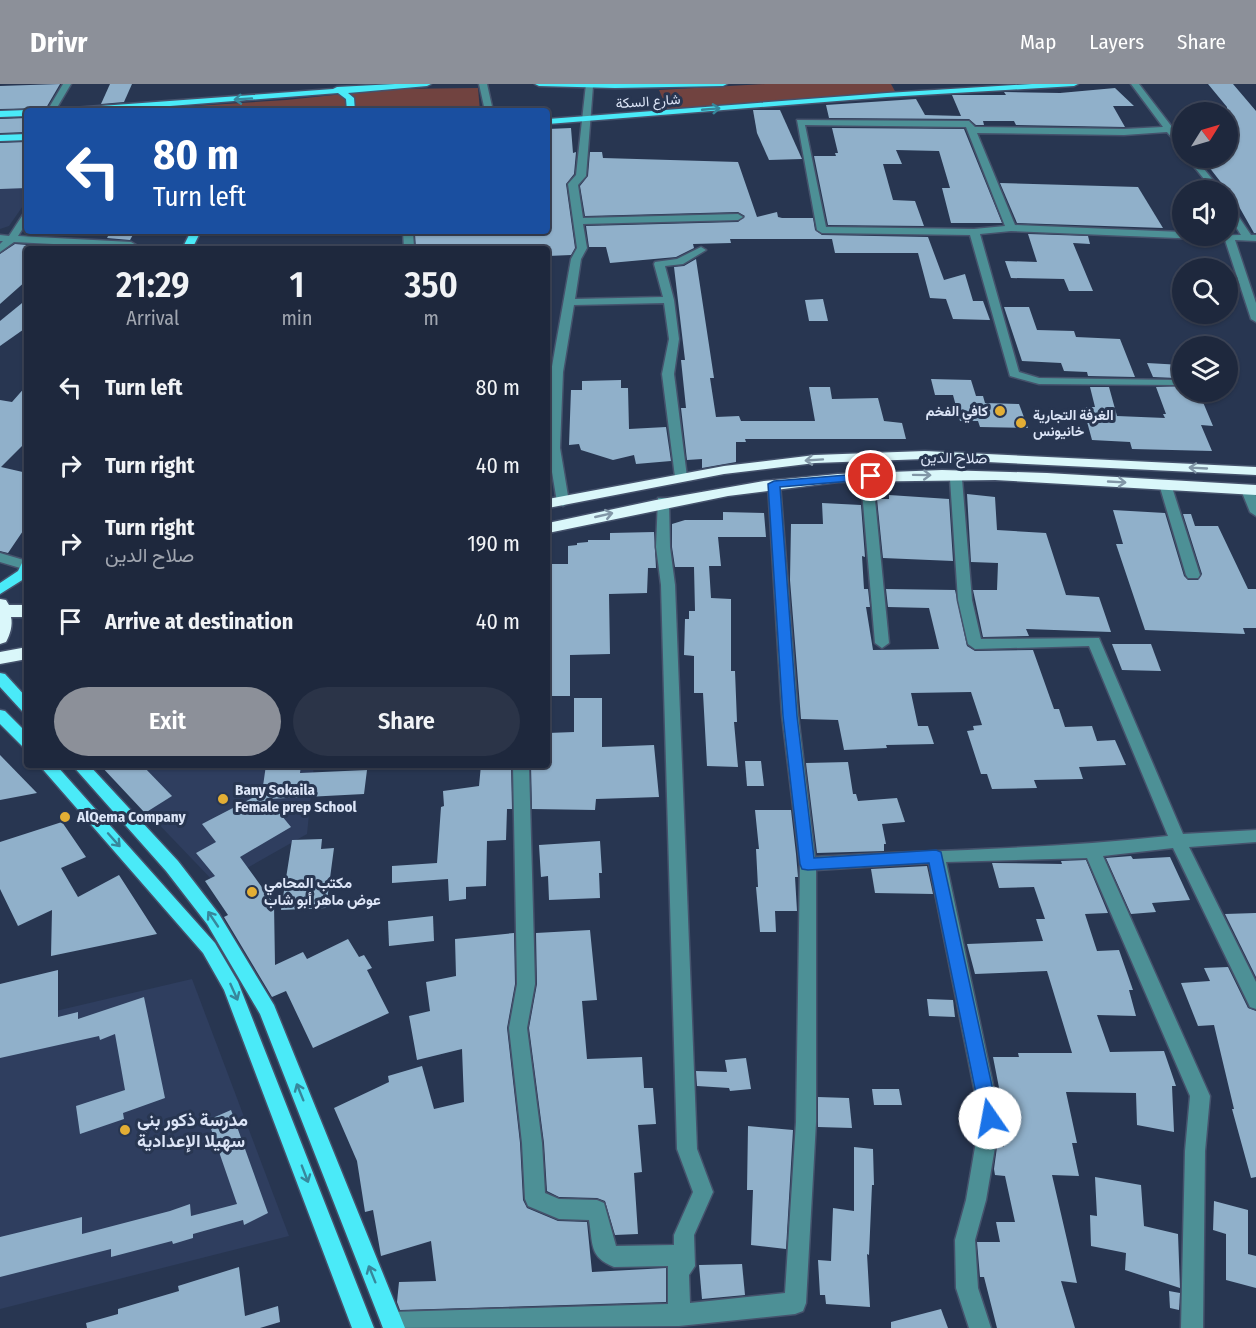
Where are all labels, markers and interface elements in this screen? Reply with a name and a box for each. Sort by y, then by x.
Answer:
text: Drivr [30,26,88,59]
text: Map [1020,29,1056,55]
text: Layers [1089,29,1144,55]
text: Share [1177,29,1226,55]
street label: شارع السكة [615,91,681,114]
one-way arrow [234,94,254,105]
north arrow [1172,102,1238,168]
map controls [1172,102,1238,402]
one-way arrow [700,103,720,114]
text: 80 m [153,130,239,180]
icon: left [54,132,132,210]
button: sound [1172,180,1238,246]
text: Turn left [153,181,246,213]
button: search [1172,258,1238,324]
text: 21:29 [116,263,190,307]
text: 1 [289,263,304,307]
text: 350 [404,263,458,307]
text: Arrival [126,306,179,330]
text: min [281,306,312,330]
text: m [424,306,439,330]
button: layers [1172,336,1238,402]
icon: left [54,371,87,404]
text: Turn left [105,374,183,401]
text: 80 m [475,374,520,401]
place label: كافي الفخم [926,403,988,423]
marker: كافي الفخم [993,404,1007,418]
place label: الغرفة التجارية خانيونس [1033,407,1114,440]
marker: الغرفة التجارية خانيونس [1014,416,1028,430]
street label: صلاح الدين [920,448,988,470]
icon: right [54,449,87,482]
pin [845,450,896,501]
text: Turn right [105,452,194,479]
text: 40 m [476,452,520,479]
one-way arrow [804,454,824,465]
icon: arrive [854,459,887,492]
one-way arrow [1188,462,1208,473]
one-way arrow [912,469,932,481]
one-way arrow [1107,477,1127,488]
one-way arrow [594,509,614,520]
text: Turn right [105,514,194,541]
icon: right [54,527,87,560]
text: 190 m [467,530,520,557]
text: صلاح الدين [105,543,194,567]
icon: arrive [54,605,87,638]
text: Arrive at destination [105,608,293,635]
text: 40 m [476,608,520,635]
button: Exit [54,687,281,756]
button: Share [293,687,520,756]
place label: Bany Sokaila Female prep School [235,781,357,816]
marker: Bany Sokaila Female prep School [216,792,230,806]
place label: AlQema Company [76,808,187,826]
marker: AlQema Company [58,810,72,824]
one-way arrow [107,832,121,847]
place label: مكتب المحامي عوض ماهر أبو شاب [264,874,381,909]
marker: مكتب المحامي عوض ماهر أبو شاب [245,885,259,899]
one-way arrow [206,911,218,928]
one-way arrow [229,982,240,1001]
one-way arrow [294,1084,305,1102]
position arrow [958,1086,1022,1150]
place label: مدرسة ذكور بني سهيلا الإعدادية [137,1109,248,1153]
marker: مدرسة ذكور بني سهيلا الإعدادية [118,1123,132,1137]
one-way arrow [301,1164,312,1182]
one-way arrow [366,1265,377,1283]

